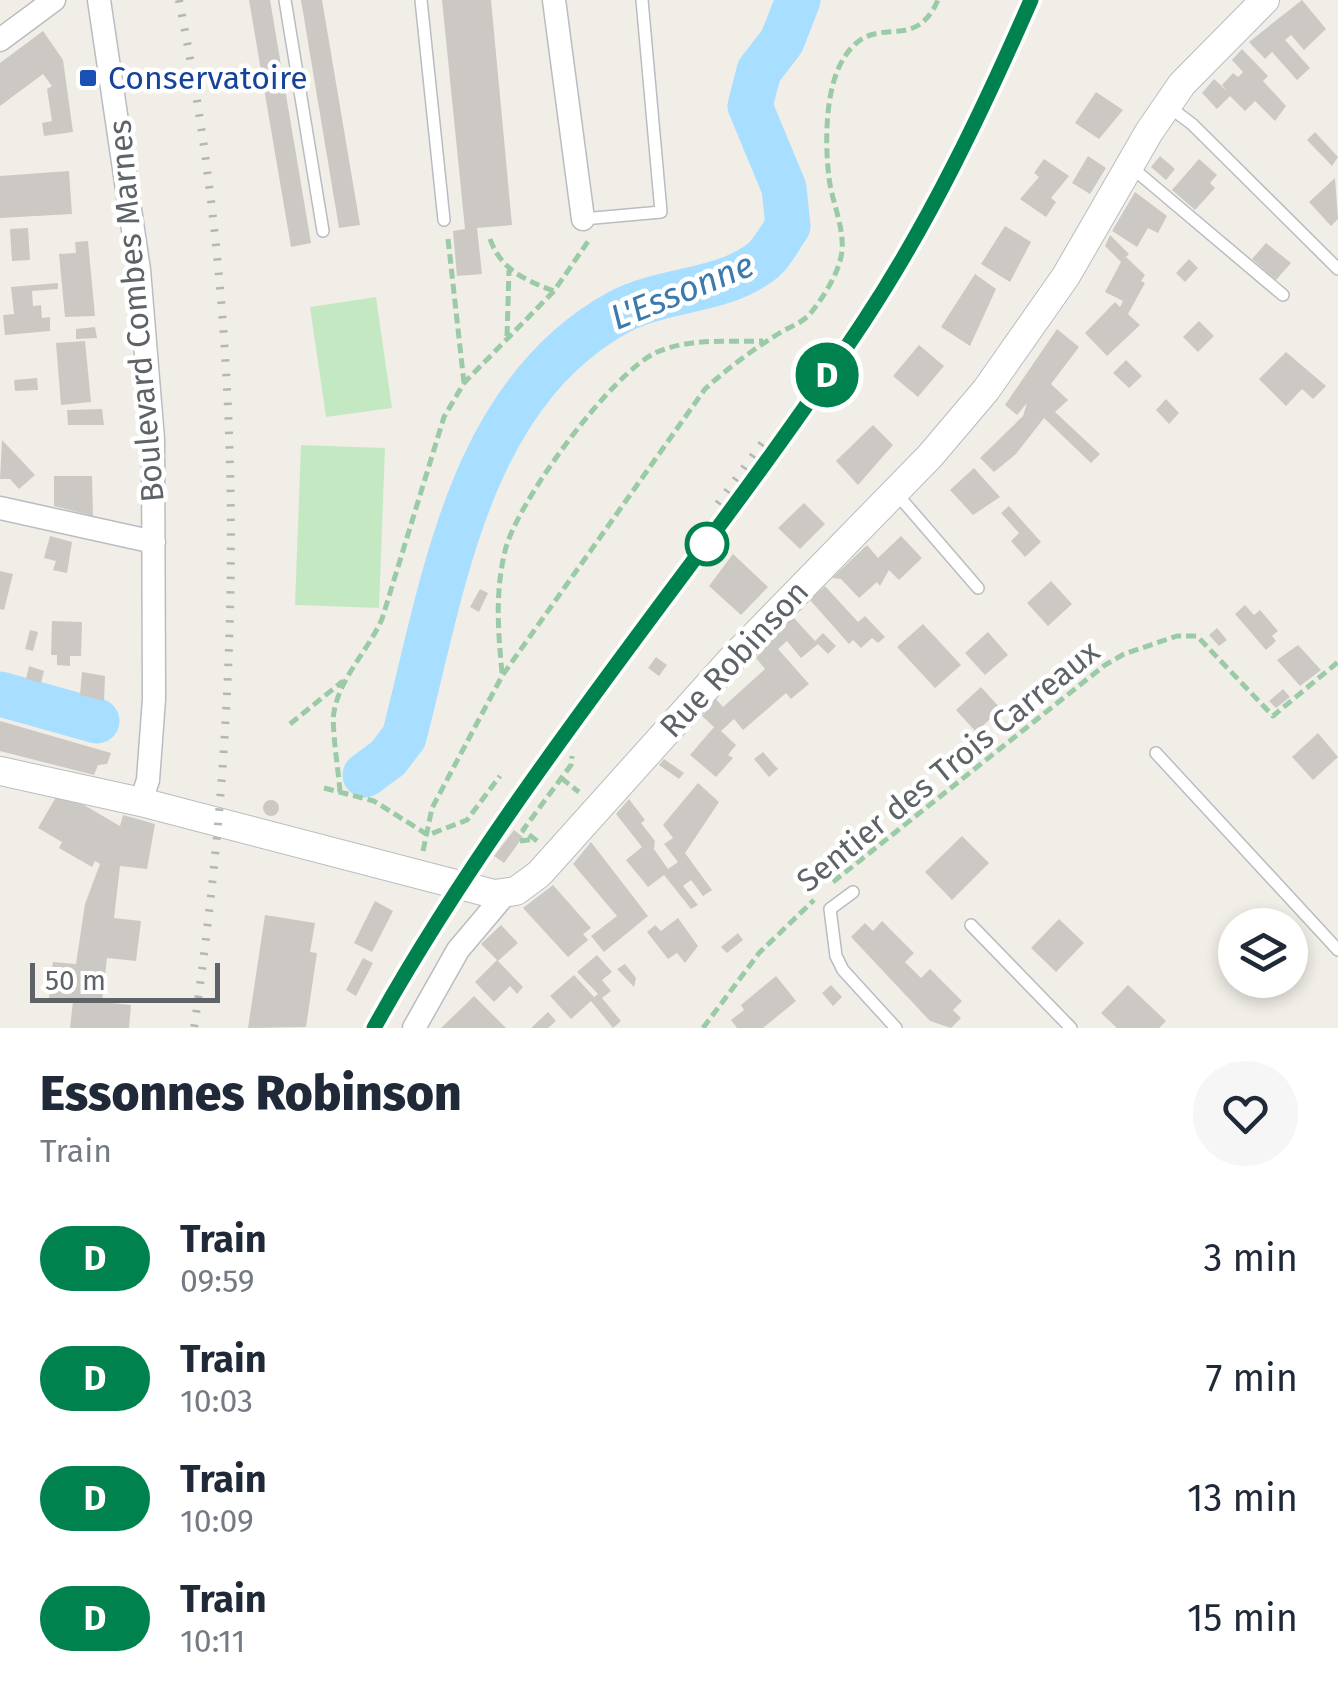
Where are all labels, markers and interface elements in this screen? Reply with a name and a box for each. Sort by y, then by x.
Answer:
place label: Conservatoire [108,59,308,97]
marker: Conservatoire [77,67,99,89]
street label: Boulevard Combes Marnes [100,118,172,504]
water label: L'Essonne [604,243,760,339]
line badge: D [794,342,860,408]
text: D [816,354,838,396]
unlabelled marker [686,523,728,565]
street label: Rue Robinson [652,573,816,745]
street label: Sentier des Trois Carreaux [789,632,1107,900]
map controls [1218,908,1308,998]
button: layers [1218,908,1308,998]
scale bar [30,958,220,1003]
text: 50 m [45,964,106,997]
button: heart [1193,1061,1298,1166]
text: Essonnes Robinson [40,1065,462,1123]
text: Train [40,1132,112,1170]
text: Train [180,1216,267,1262]
text: 3 min [1203,1235,1298,1281]
text: D [84,1237,106,1279]
text: 09:59 [180,1262,255,1300]
text: Train [180,1336,267,1382]
text: 7 min [1206,1355,1298,1401]
text: D [84,1357,106,1399]
text: 10:03 [180,1382,253,1420]
text: Train [180,1456,267,1502]
text: 13 min [1187,1475,1298,1521]
text: D [84,1477,106,1519]
text: 10:09 [180,1502,254,1540]
text: Train [180,1576,267,1622]
text: 15 min [1187,1595,1298,1641]
text: D [84,1597,106,1639]
text: 10:11 [180,1622,245,1660]

